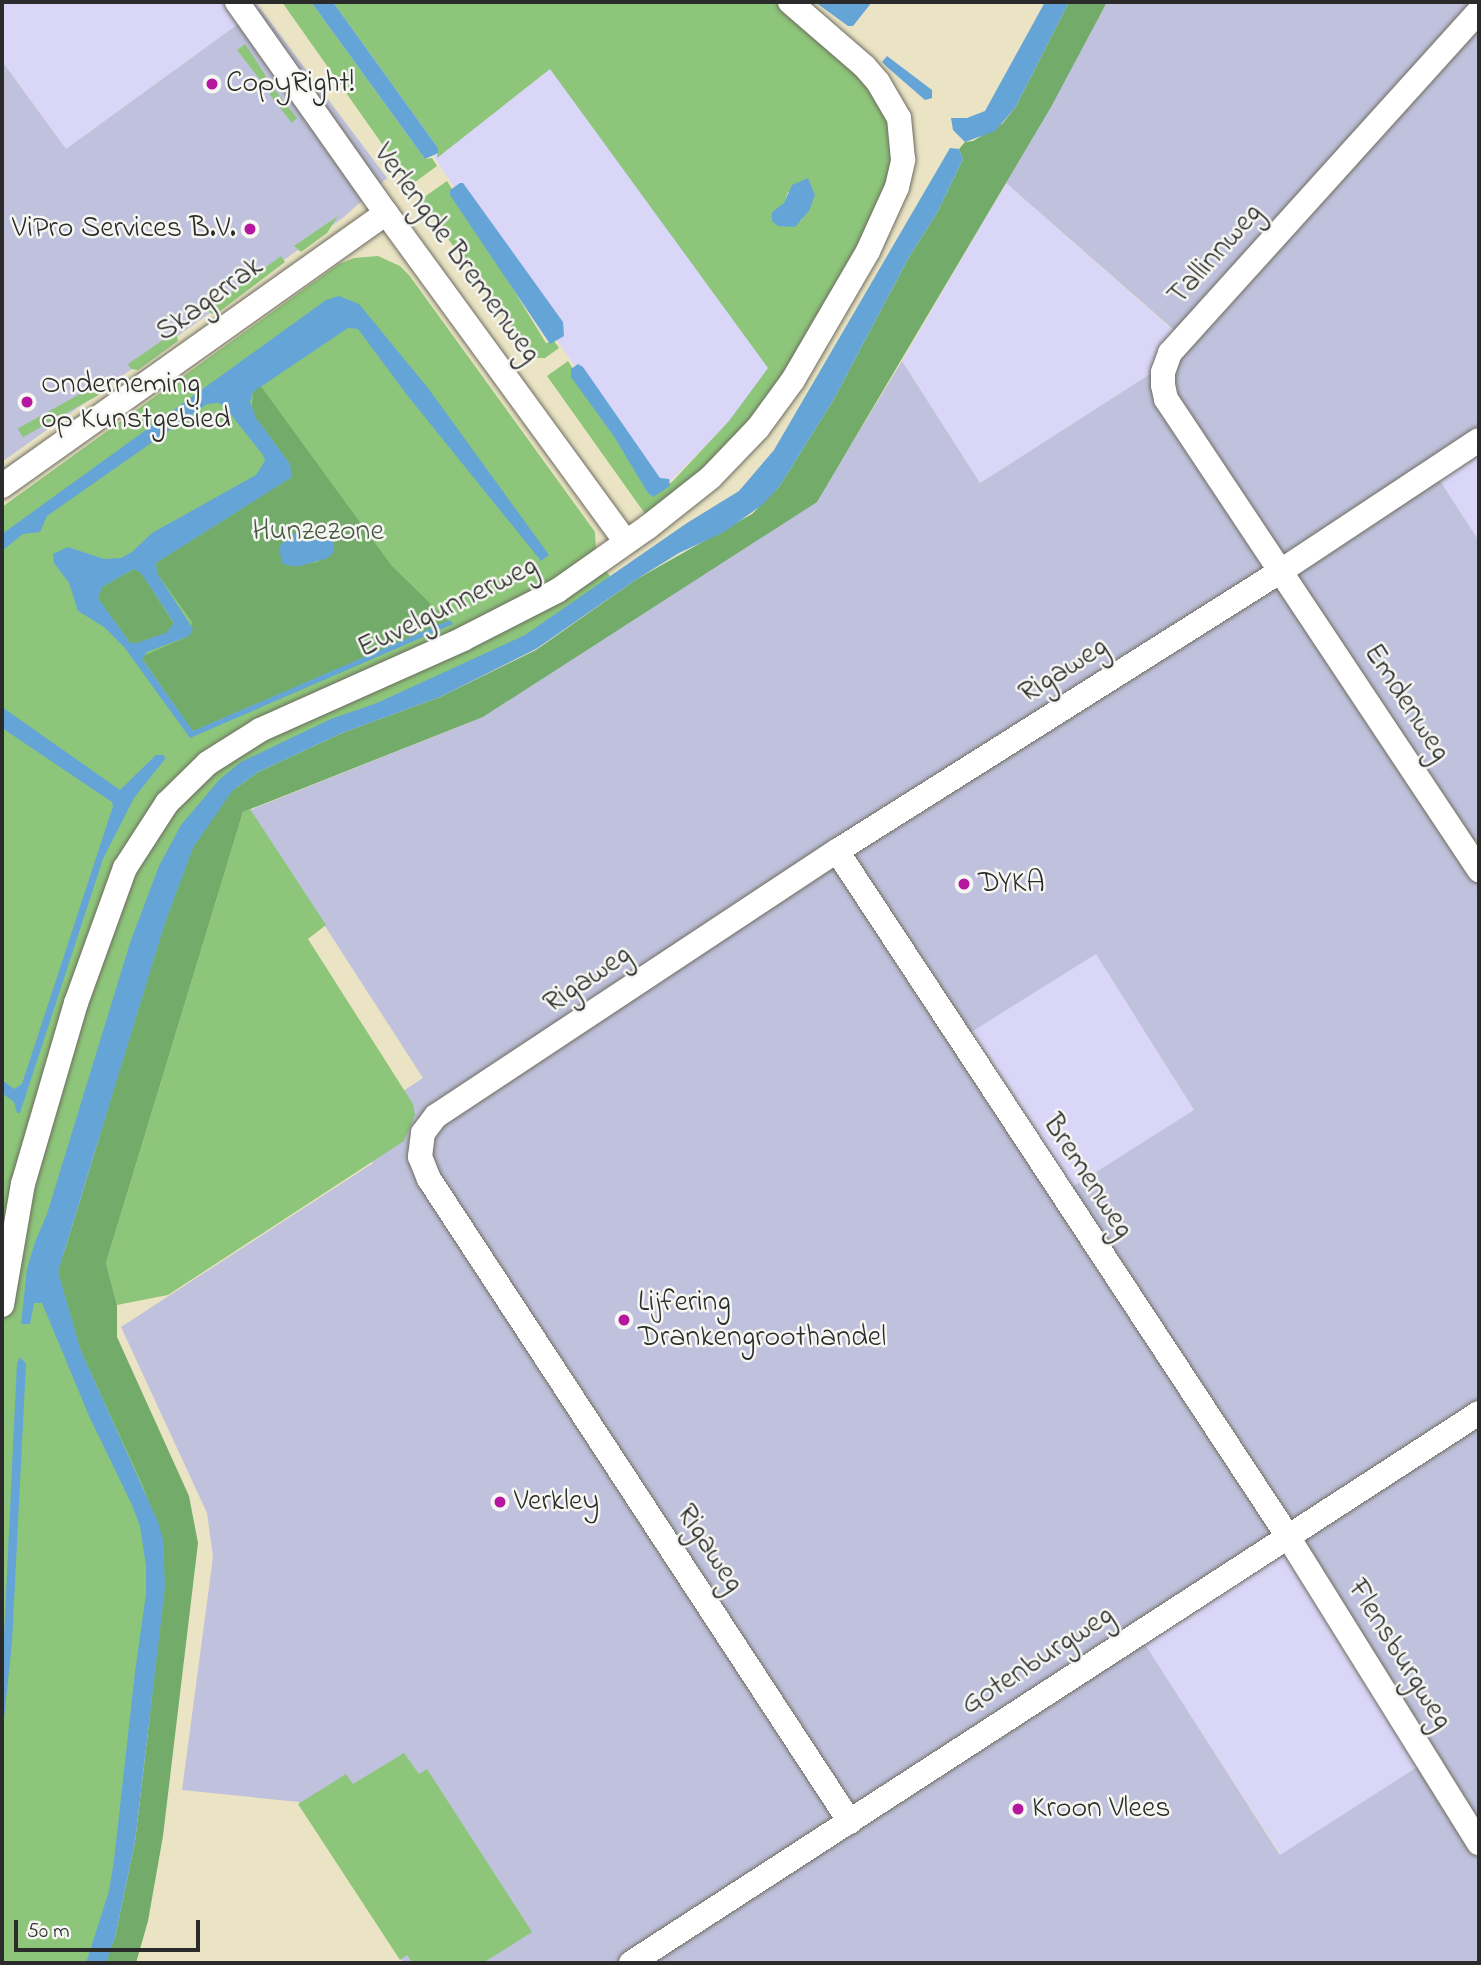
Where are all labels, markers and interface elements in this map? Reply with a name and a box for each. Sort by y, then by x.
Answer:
place label: CopyRight! [226,66,354,102]
marker: CopyRight! [204,76,220,92]
street label: Verlengde Bremenweg [364,137,548,371]
street label: Tallinnweg [1161,196,1271,314]
place label: ViPro Services B.V. [12,211,236,247]
marker: ViPro Services B.V. [242,221,258,237]
street label: Skagerrak [149,249,271,351]
place label: Onderneming op Kunstgebied [41,367,231,438]
marker: Onderneming op Kunstgebied [19,394,35,410]
park label: Hunzezone [252,514,384,550]
street label: Euvelgunnerweg [352,549,544,667]
street label: Rigaweg [1013,630,1115,712]
street label: Emdenweg [1355,637,1457,769]
place label: DYKA [978,866,1045,902]
marker: DYKA [956,876,972,892]
street label: Rigaweg [537,938,639,1022]
street label: Bremenweg [1033,1108,1141,1246]
place label: Lijfering Drankengroothandel [638,1285,886,1356]
marker: Lijfering Drankengroothandel [616,1312,632,1328]
place label: Verkley [514,1484,599,1520]
marker: Verkley [492,1494,508,1510]
street label: Rigaweg [667,1498,751,1600]
street label: Flensburgweg [1339,1573,1459,1737]
street label: Gotenburgweg [955,1598,1121,1724]
place label: Kroon Vlees [1032,1791,1171,1827]
marker: Kroon Vlees [1010,1801,1026,1817]
scale bar [18,1906,203,1950]
text: 50 m [27,1917,70,1947]

